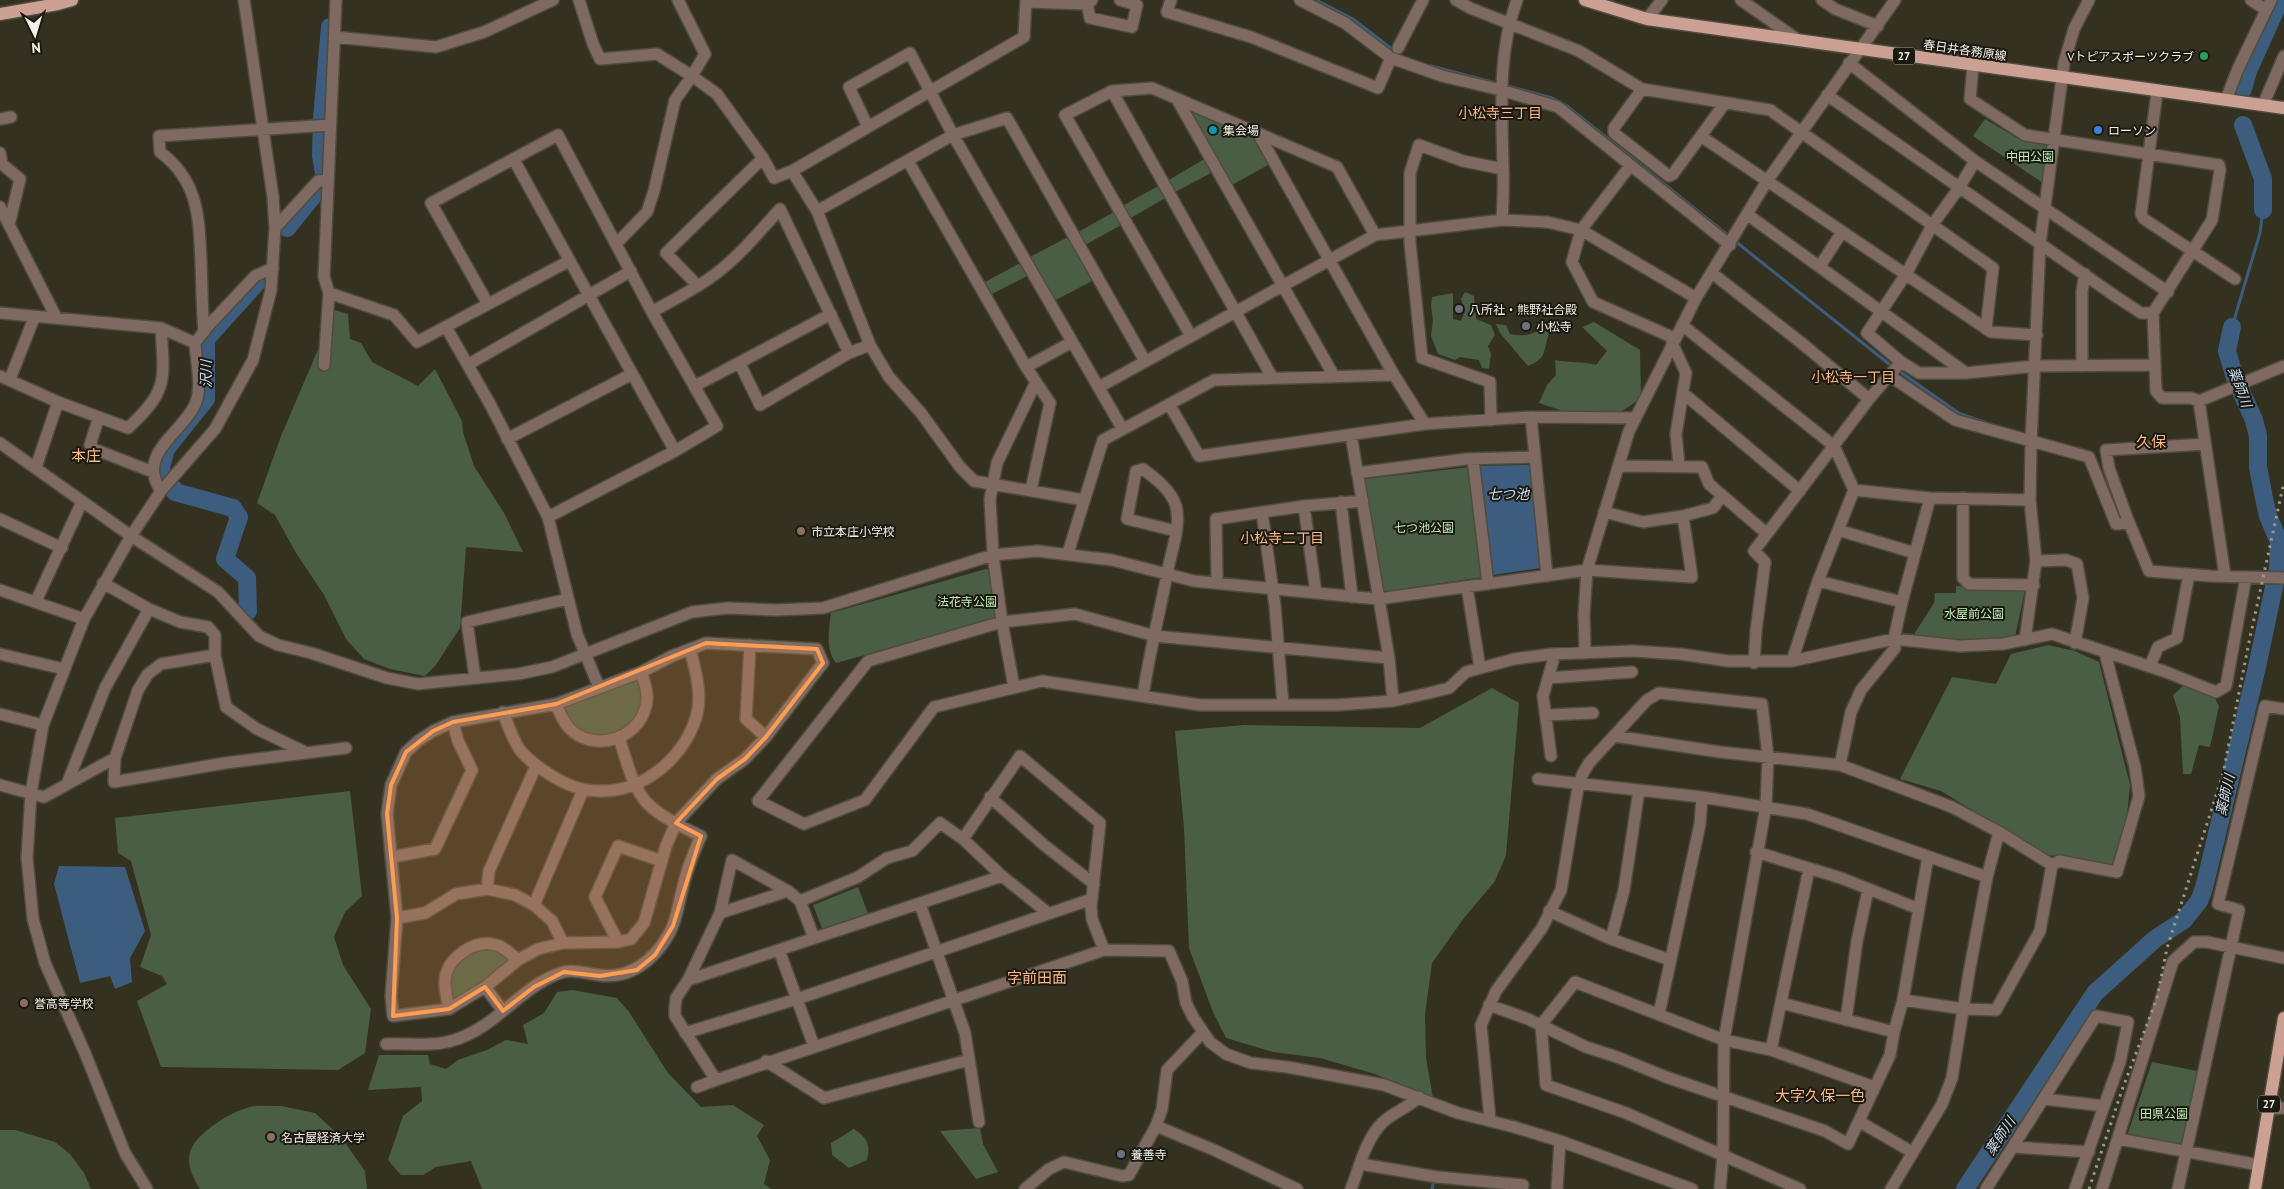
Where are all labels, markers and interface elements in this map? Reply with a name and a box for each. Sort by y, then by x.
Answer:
north arrow [10,10,60,60]
street label: 春日井各務原線 [1922,37,2008,63]
text: N [31,39,42,57]
road number: 27 [1893,48,1915,64]
place label: Vトピアスポーツクラブ [2066,49,2194,64]
marker: Vトピアスポーツクラブ [2198,50,2210,62]
district label: 小松寺三丁目 [1458,104,1542,122]
place label: 集会場 [1223,123,1259,138]
place label: ローソン [2108,123,2156,138]
marker: 集会場 [1207,124,1219,136]
marker: ローソン [2092,124,2104,136]
park label: 中田公園 [2006,149,2054,164]
place label: 八所社・熊野社合殿 [1469,302,1577,317]
marker: 八所社・熊野社合殿 [1453,303,1465,315]
place label: 小松寺 [1536,319,1572,334]
marker: 小松寺 [1520,320,1532,332]
water label: 沢川 [197,358,215,388]
water label: 薬師川 [2224,364,2256,412]
district label: 小松寺一丁目 [1811,368,1895,386]
district label: 久保 [2136,432,2166,451]
district label: 本庄 [71,446,101,465]
water label: 七つ池 [1487,485,1531,503]
park label: 七つ池公園 [1394,520,1454,535]
place label: 市立本庄小学校 [811,524,895,539]
marker: 市立本庄小学校 [795,525,807,537]
district label: 小松寺二丁目 [1240,529,1324,547]
park label: 法花寺公園 [937,594,997,609]
park label: 水屋前公園 [1944,606,2004,621]
water label: 薬師川 [2212,771,2239,817]
district label: 字前田面 [1007,968,1067,987]
place label: 誉高等学校 [34,996,94,1011]
marker: 誉高等学校 [18,997,30,1009]
district label: 大字久保一色 [1775,1086,1865,1105]
road number: 27 [2258,1096,2280,1112]
park label: 田県公園 [2140,1106,2188,1121]
water label: 薬師川 [1981,1112,2020,1158]
place label: 名古屋経済大学 [281,1130,365,1145]
marker: 名古屋経済大学 [265,1131,277,1143]
place label: 養善寺 [1131,1147,1167,1162]
marker: 養善寺 [1115,1148,1127,1160]

